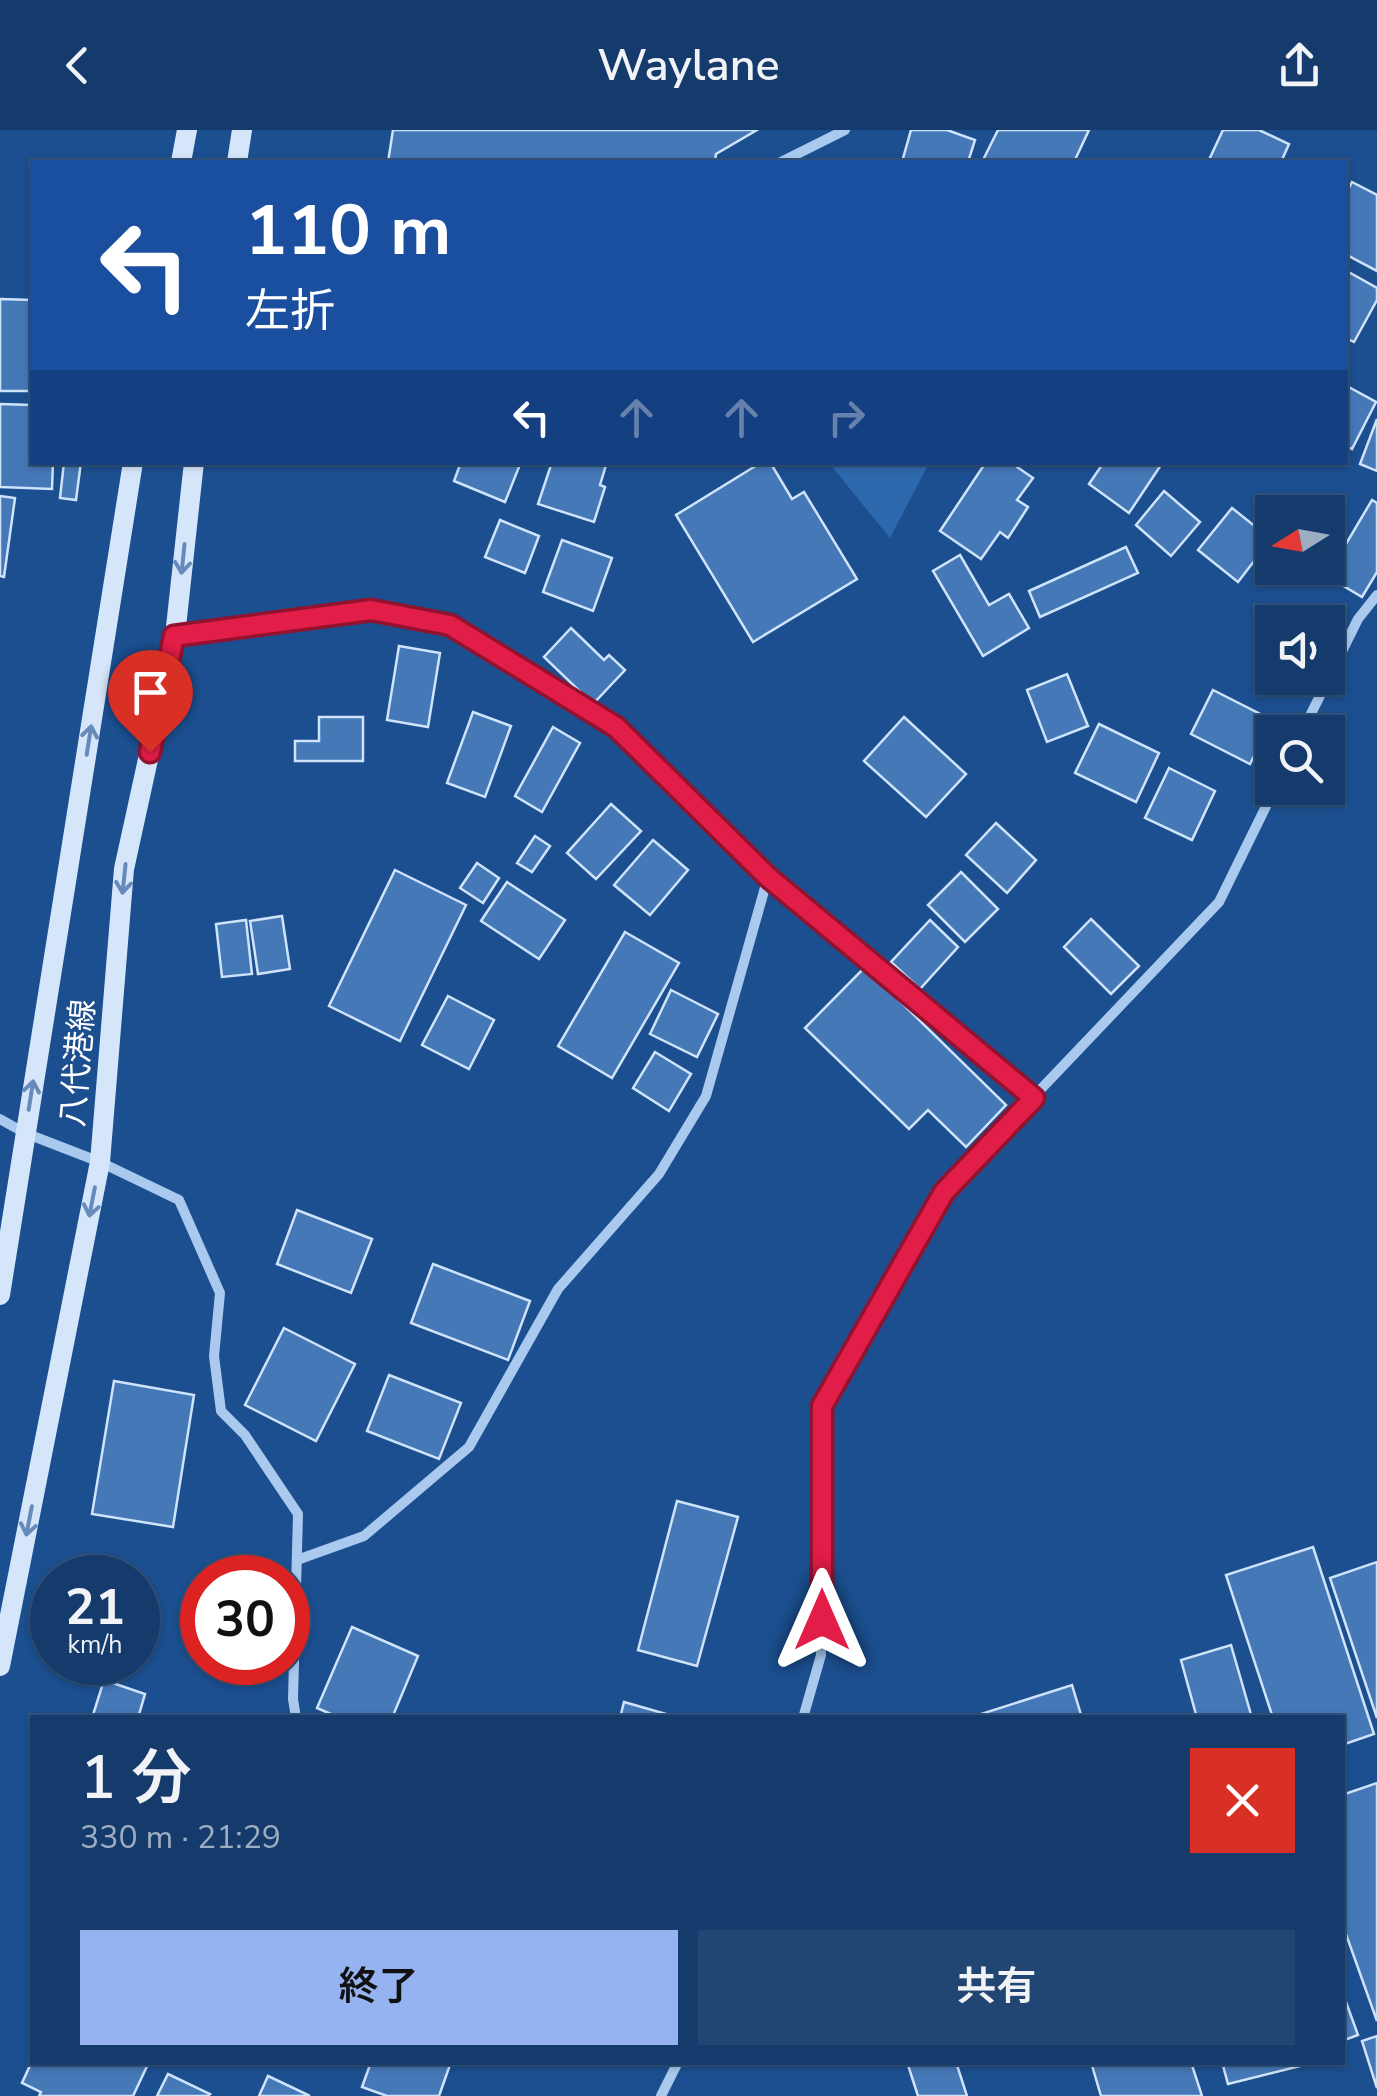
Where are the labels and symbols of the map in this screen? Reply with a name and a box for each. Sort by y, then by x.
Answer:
north arrow [1255,495,1345,585]
one-way arrow [173,543,192,575]
pin [108,650,193,753]
one-way arrow [81,724,99,757]
one-way arrow [114,862,133,894]
street label: 八代港線 [51,997,105,1129]
one-way arrow [23,1079,41,1112]
one-way arrow [82,1185,101,1217]
one-way arrow [18,1504,37,1536]
speed limit sign: 30 [180,1555,310,1685]
position arrow [770,1568,874,1672]

